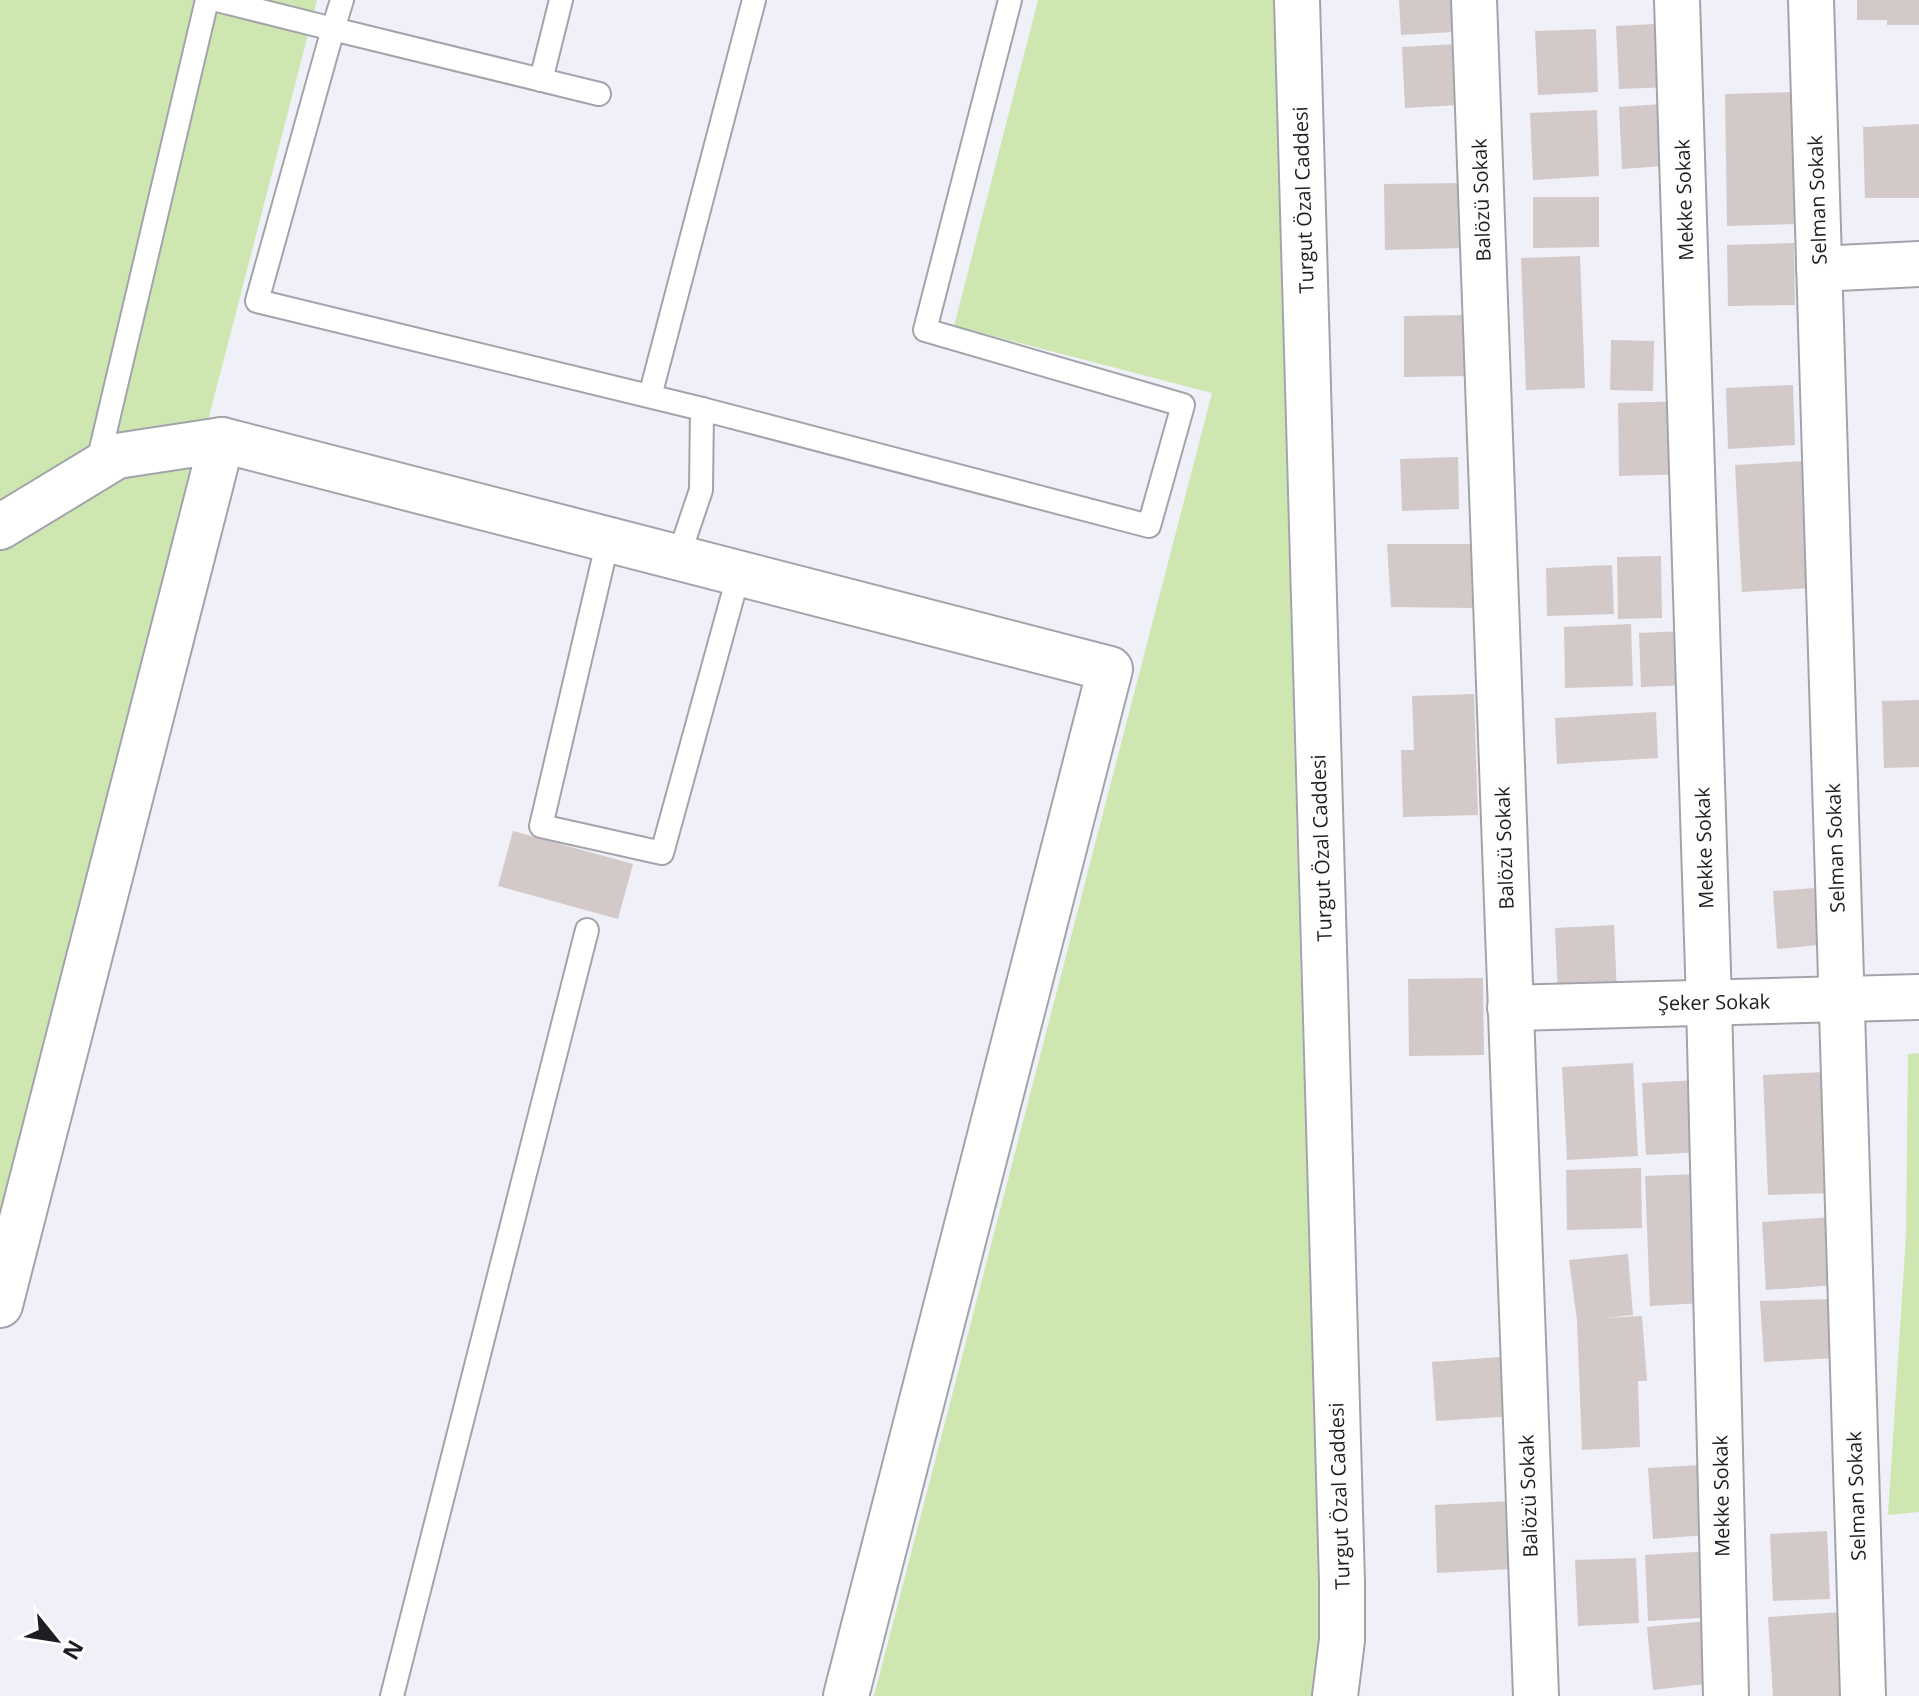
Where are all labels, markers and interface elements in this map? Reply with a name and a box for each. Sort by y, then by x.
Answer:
street label: Turgut Özal Caddesi [1286,106,1320,294]
street label: Selman Sokak [1801,134,1833,265]
street label: Balözü Sokak [1465,138,1497,262]
street label: Mekke Sokak [1668,138,1700,261]
street label: Turgut Özal Caddesi [1304,754,1338,942]
street label: Selman Sokak [1819,782,1851,913]
street label: Balözü Sokak [1488,786,1520,910]
street label: Mekke Sokak [1688,786,1720,909]
street label: Şeker Sokak [1658,988,1771,1016]
street label: Turgut Özal Caddesi [1322,1402,1356,1590]
street label: Selman Sokak [1840,1430,1872,1561]
street label: Balözü Sokak [1512,1434,1544,1558]
street label: Mekke Sokak [1706,1434,1736,1557]
north arrow [16,1600,96,1680]
text: N [57,1635,92,1666]

